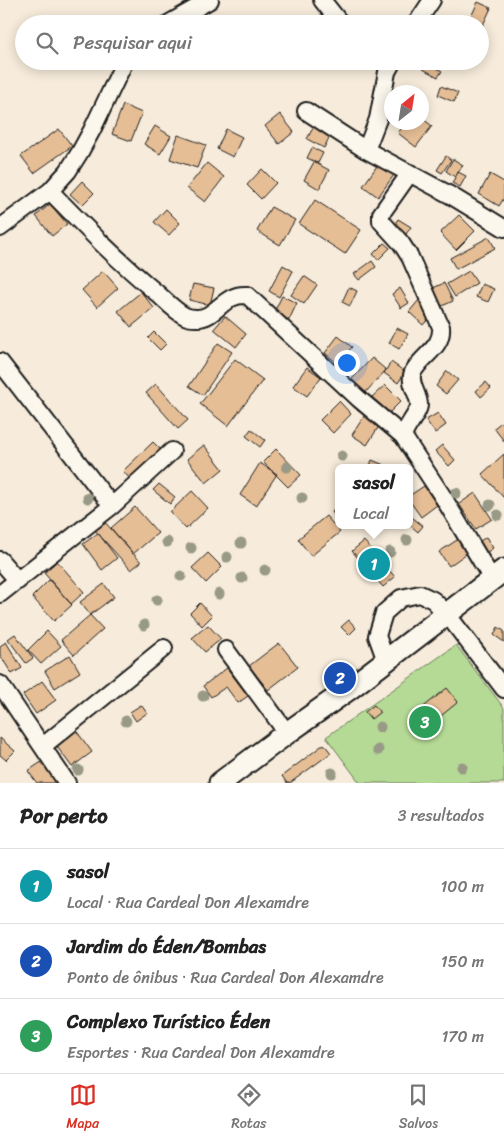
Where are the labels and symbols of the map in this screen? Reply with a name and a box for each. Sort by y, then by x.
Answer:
north arrow [384,85,429,130]
your location [334,350,360,376]
pin: 1 [358,545,390,583]
pin: 2 [324,659,356,697]
pin: 3 [409,703,441,741]

